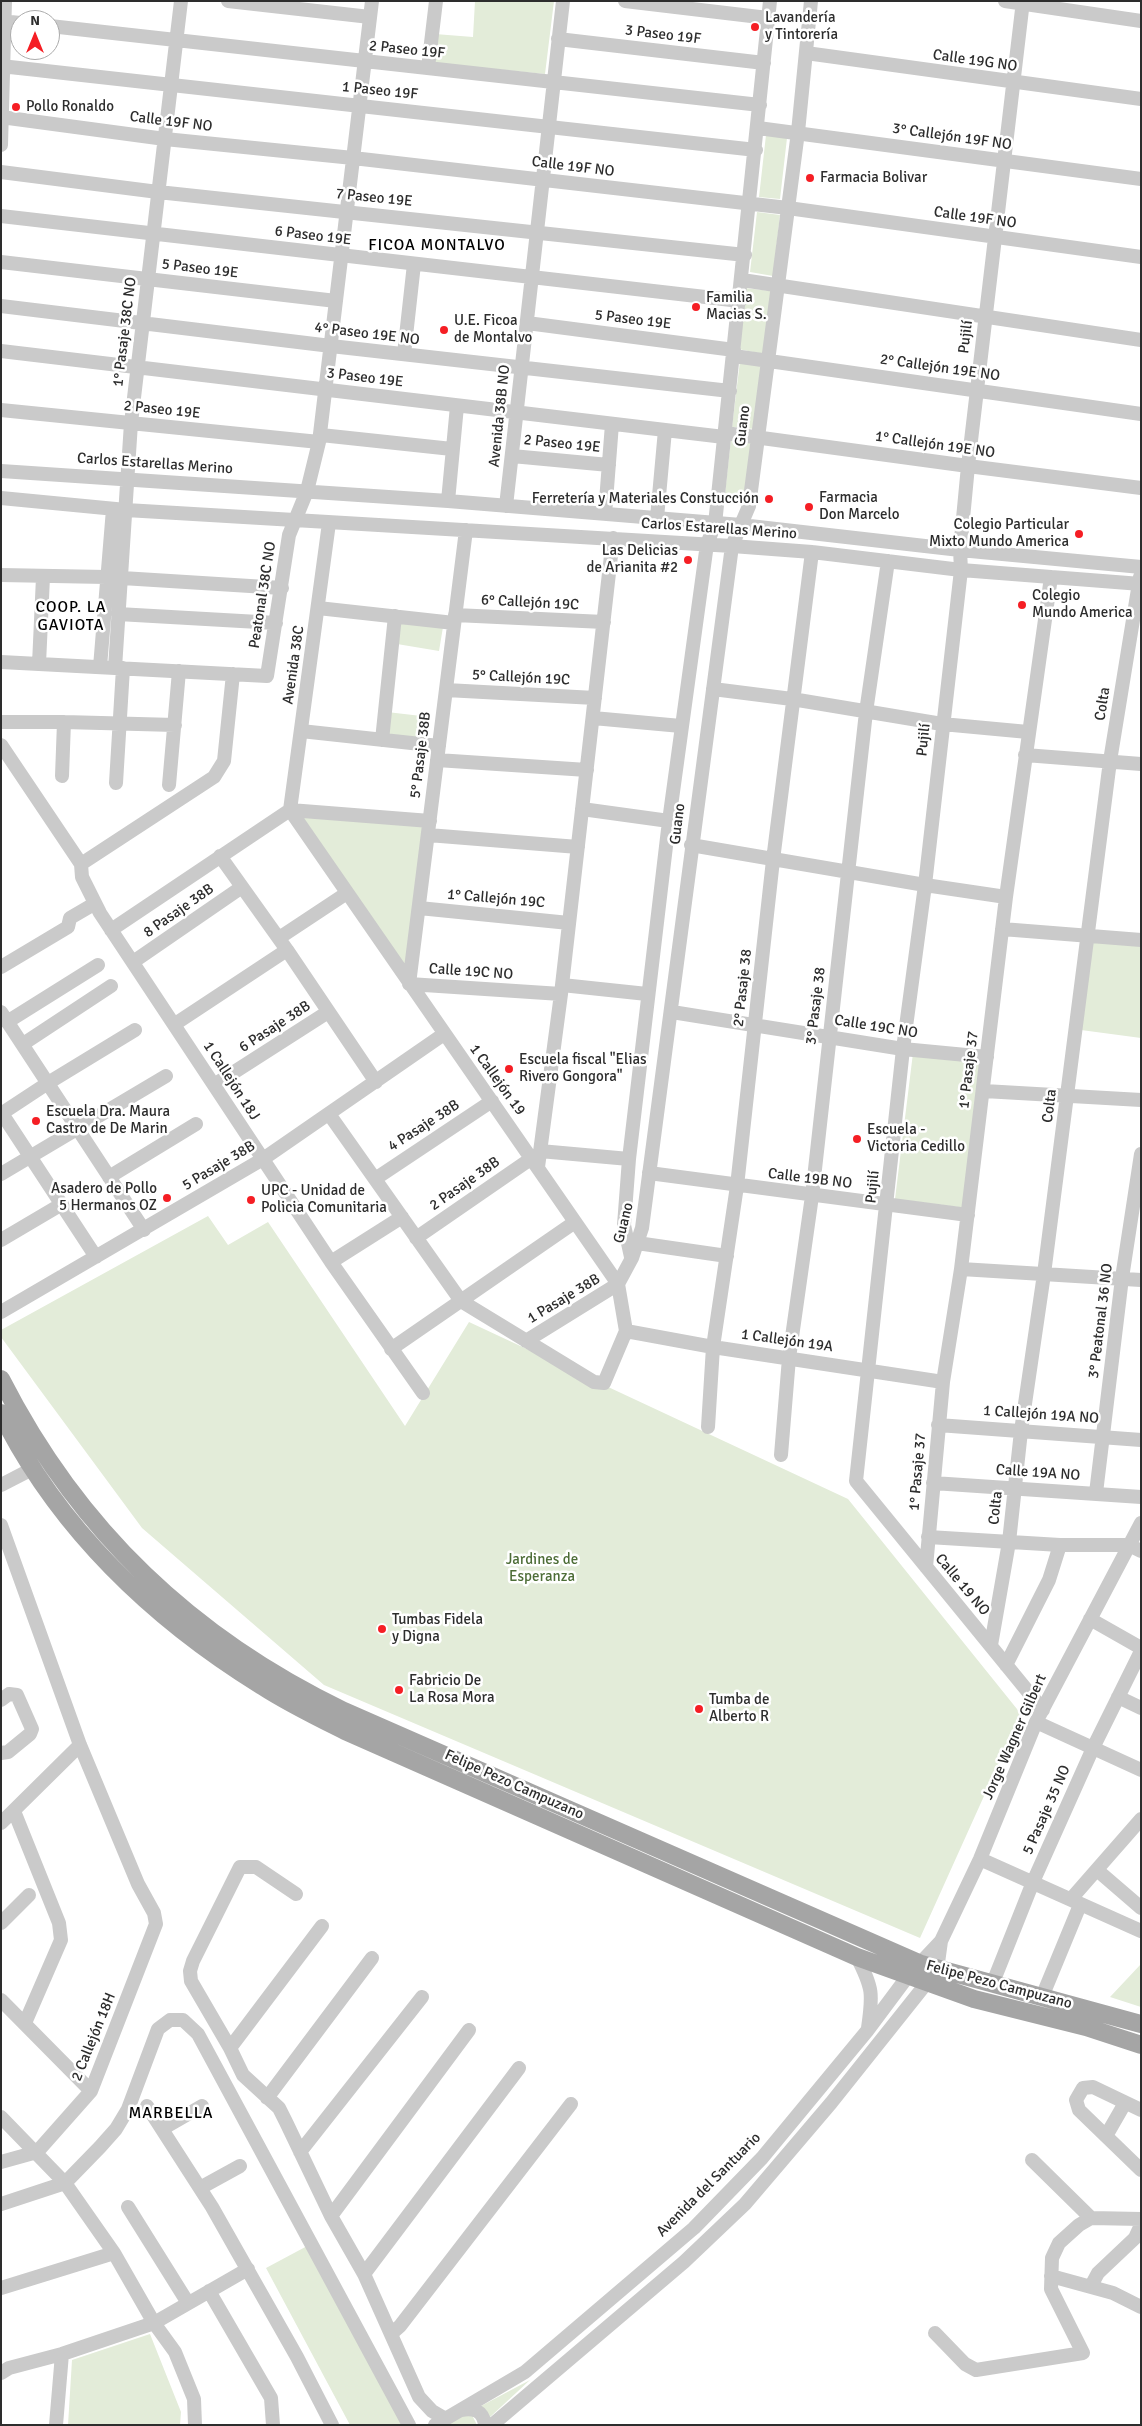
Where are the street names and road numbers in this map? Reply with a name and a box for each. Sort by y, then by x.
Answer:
street label: 3 Paseo 19F [624,21,702,49]
street label: 2 Paseo 19F [368,37,446,63]
street label: Calle 19G NO [932,46,1018,76]
street label: 1 Paseo 19F [341,78,419,104]
street label: Calle 19F NO [129,108,213,136]
street label: 3° Callejón 19F NO [891,120,1013,154]
street label: Calle 19F NO [531,153,615,181]
street label: 7 Paseo 19E [335,185,413,211]
street label: Calle 19F NO [933,203,1017,233]
street label: 6 Paseo 19E [274,222,352,250]
street label: 5 Paseo 19E [161,255,239,283]
street label: 1° Pasaje 38C NO [109,276,141,388]
street label: 5 Paseo 19E [594,306,672,334]
street label: 4° Paseo 19E NO [313,319,421,349]
street label: Pujilí [955,319,977,355]
street label: 2° Callejón 19E NO [879,351,1001,385]
street label: 3 Paseo 19E [326,364,404,392]
street label: Avenida 38B NO [486,364,514,468]
street label: 2 Paseo 19E [123,397,201,423]
street label: Guano [732,404,754,448]
street label: 1° Callejón 19E NO [874,428,996,462]
street label: 2 Paseo 19E [523,431,601,457]
street label: Carlos Estarellas Merino [76,450,234,478]
street label: Carlos Estarellas Merino [640,515,798,543]
street label: Peatonal 38C NO [246,540,280,650]
street label: 6° Callejón 19C [480,591,580,615]
street label: Avenida 38C [280,624,308,706]
street label: 5° Callejón 19C [471,666,571,690]
street label: Colta [1091,686,1115,722]
street label: 5° Pasaje 38B [407,711,435,799]
street label: Pujilí [913,723,935,757]
street label: Guano [667,802,689,846]
street label: 8 Pasaje 38B [140,880,218,942]
street label: 1° Callejón 19C [446,886,546,912]
street label: 2° Pasaje 38 [730,948,756,1028]
street label: Calle 19C NO [428,960,514,984]
street label: 3° Pasaje 38 [802,966,830,1046]
street label: 6 Pasaje 38B [236,997,314,1057]
street label: Calle 19C NO [833,1012,919,1042]
street label: 1° Pasaje 37 [955,1030,983,1110]
street label: 1 Callejón 18J [199,1038,263,1124]
street label: 1 Callejón 19 [465,1041,529,1119]
street label: Colta [1039,1088,1061,1124]
street label: 4 Pasaje 38B [385,1096,463,1156]
street label: 5 Pasaje 38B [179,1137,259,1195]
street label: 2 Pasaje 38B [426,1153,504,1215]
street label: Calle 19B NO [767,1165,853,1193]
street label: Pujilí [862,1170,884,1204]
street label: Guano [610,1201,638,1245]
street label: 3° Peatonal 36 NO [1085,1262,1117,1380]
street label: 1 Pasaje 38B [524,1270,604,1328]
street label: 1 Callejón 19A [740,1326,834,1356]
street label: 1 Callejón 19A NO [982,1402,1100,1428]
street label: 1° Pasaje 37 [906,1432,930,1512]
street label: Calle 19A NO [995,1461,1081,1485]
street label: Colta [985,1490,1007,1526]
street label: Calle 19 NO [931,1550,993,1620]
street label: Jorge Wagner Gilbert [979,1671,1051,1803]
street label: Felipe Pezo Campuzano [442,1746,586,1824]
street label: 5 Pasaje 35 NO [1019,1763,1075,1857]
street label: Felipe Pezo Campuzano [924,1957,1074,2013]
street label: 2 Callejón 18H [68,1990,120,2084]
street label: Avenida del Santuario [653,2129,765,2241]

